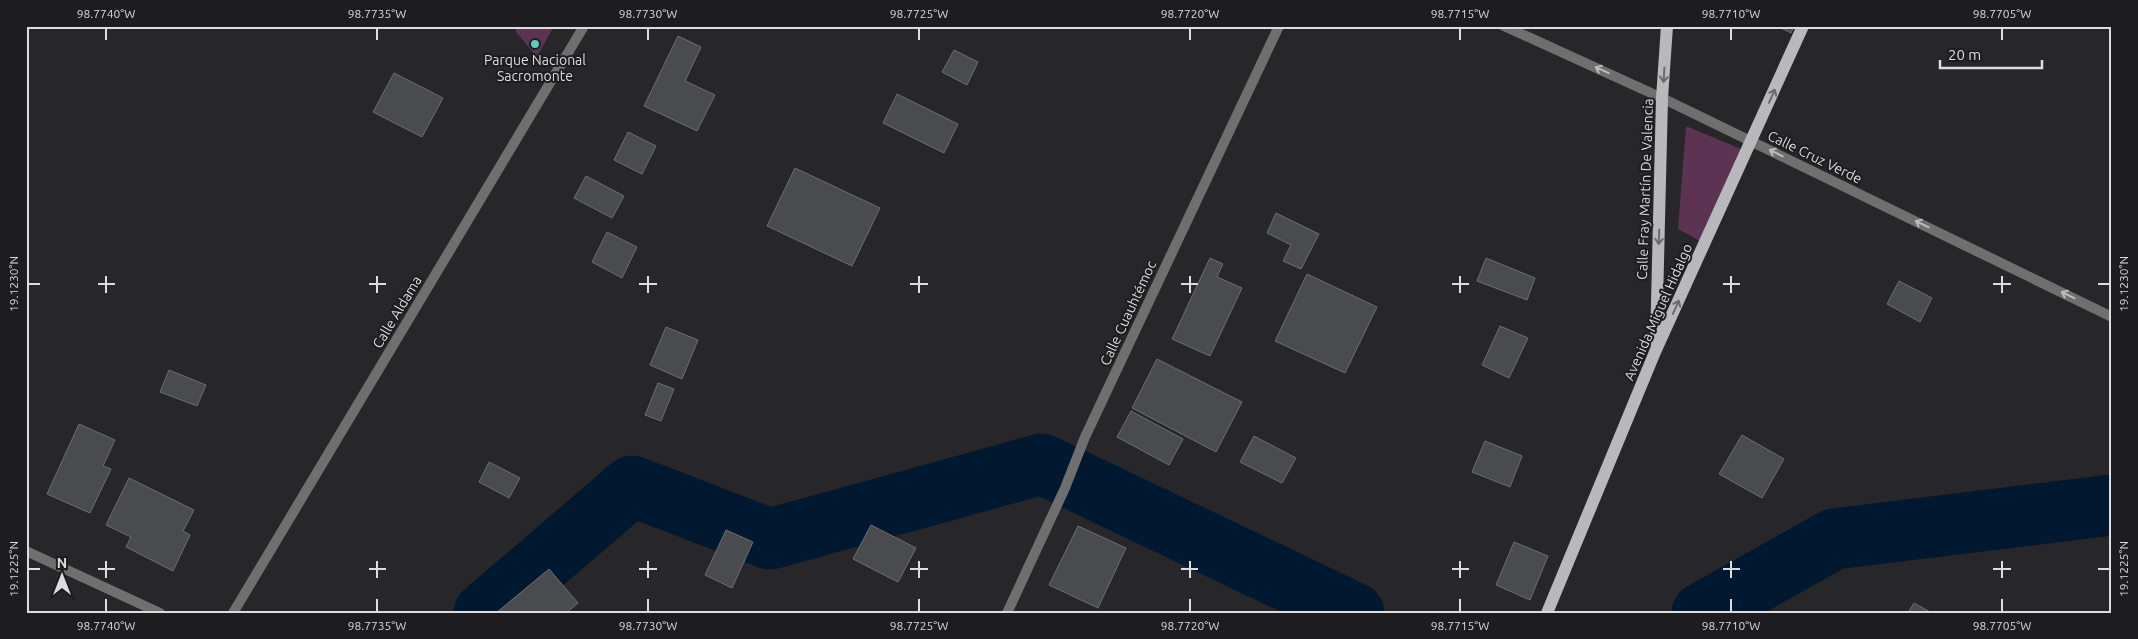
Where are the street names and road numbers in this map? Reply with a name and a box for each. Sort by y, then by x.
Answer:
street label: Calle Fray Martín De Valencia [1634,98,1656,280]
street label: Calle Cruz Verde [1765,127,1865,187]
street label: Avenida Miguel Hidalgo [1621,241,1695,383]
street label: Calle Cuauhtémoc [1097,258,1159,368]
street label: Calle Aldama [369,273,425,351]

